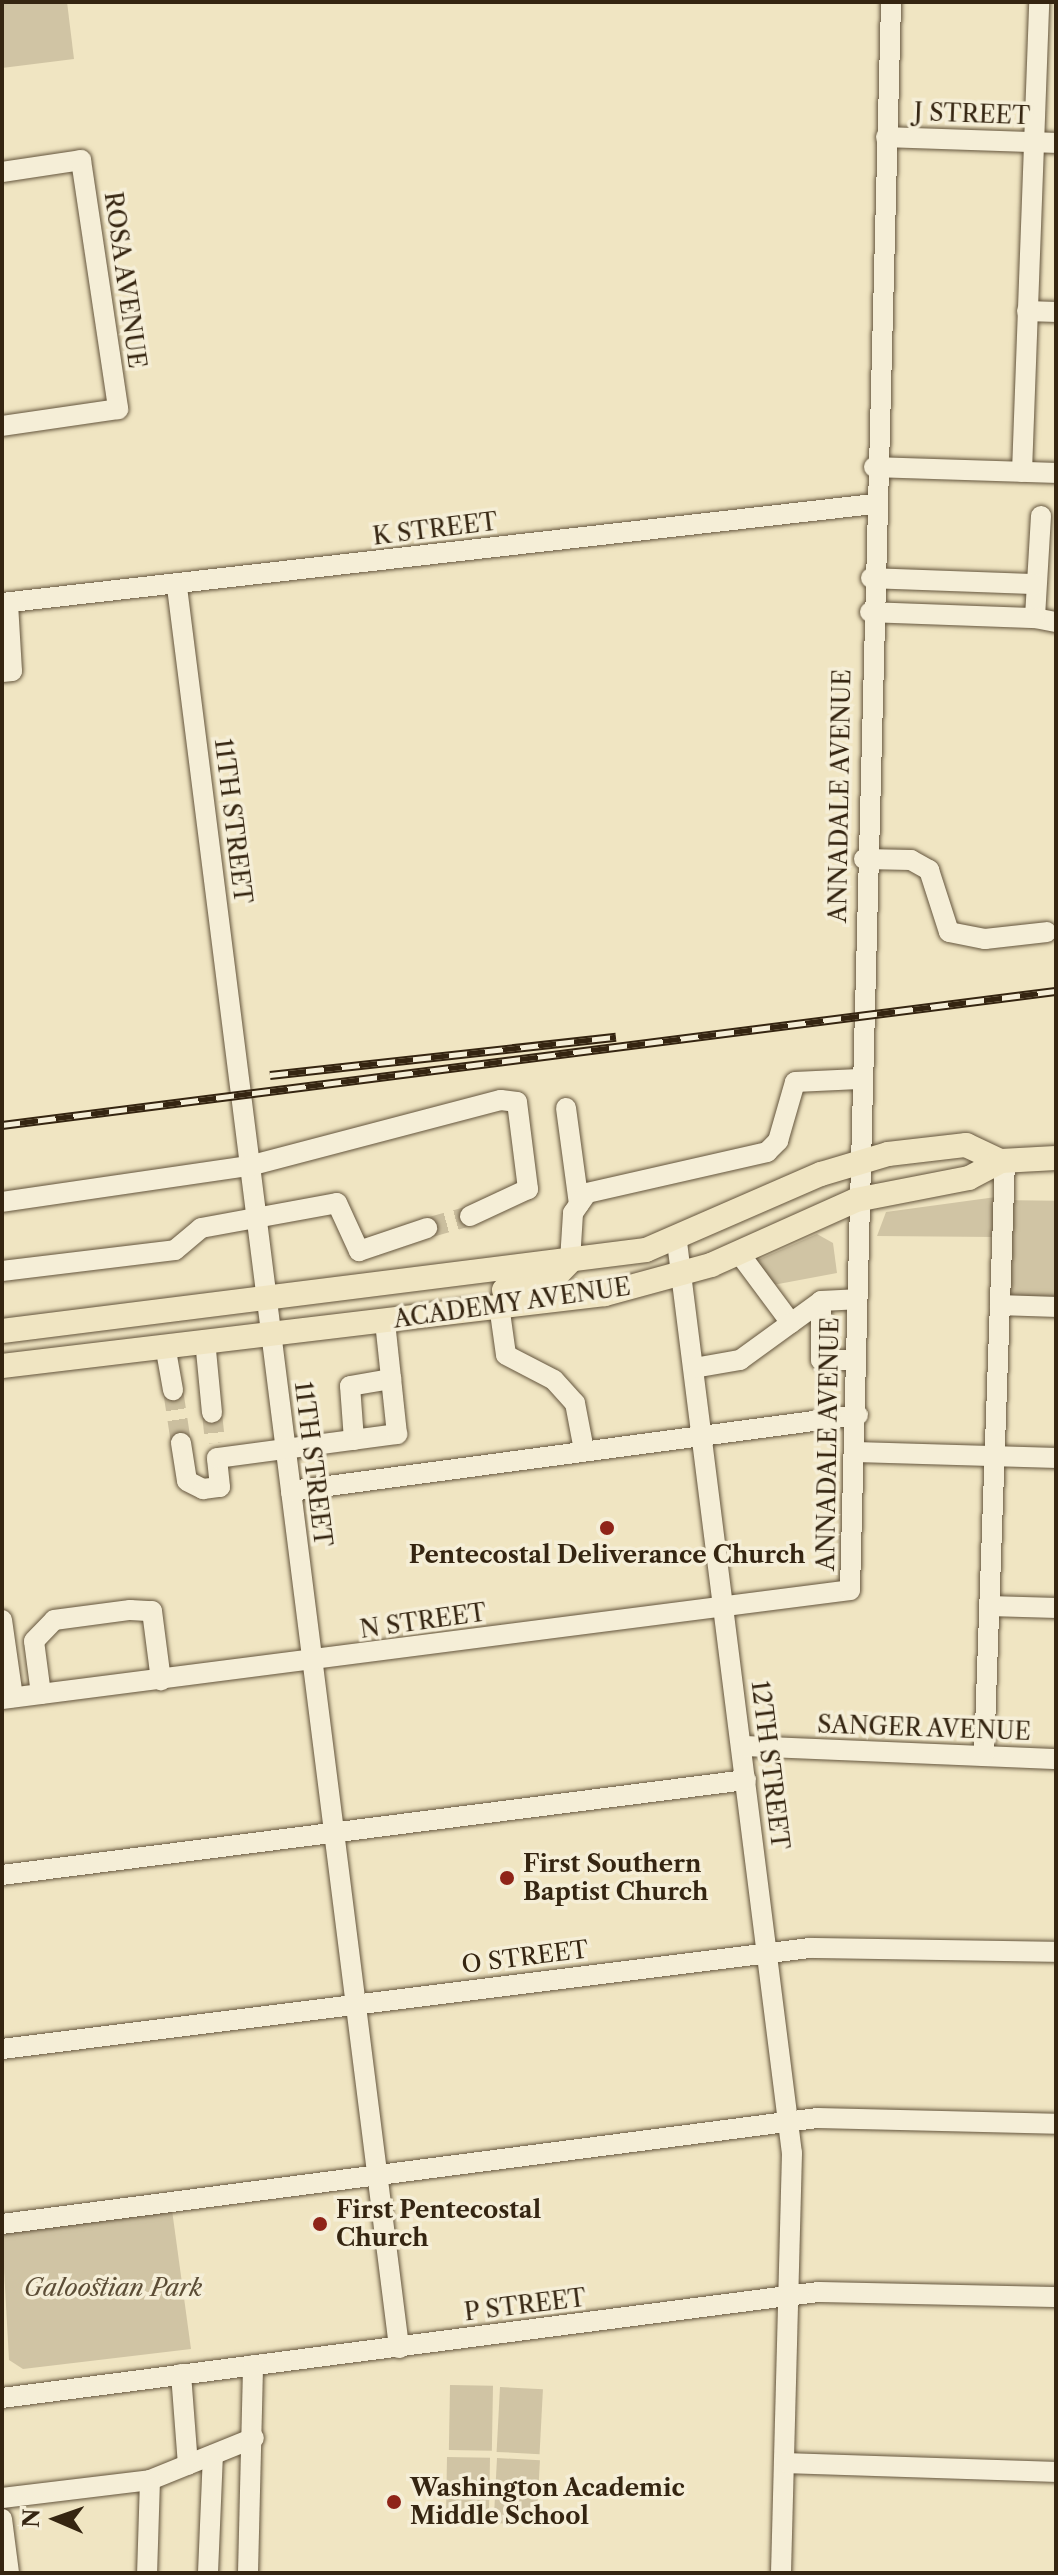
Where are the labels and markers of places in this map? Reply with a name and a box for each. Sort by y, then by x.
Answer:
marker: Pentecostal Deliverance Church [598,1519,616,1537]
place label: Pentecostal Deliverance Church [409,1541,805,1569]
place label: First Southern Baptist Church [523,1850,708,1906]
marker: First Southern Baptist Church [498,1869,516,1887]
place label: First Pentecostal Church [336,2196,541,2252]
marker: First Pentecostal Church [311,2215,329,2233]
place label: Washington Academic Middle School [410,2474,686,2530]
marker: Washington Academic Middle School [385,2493,403,2511]

